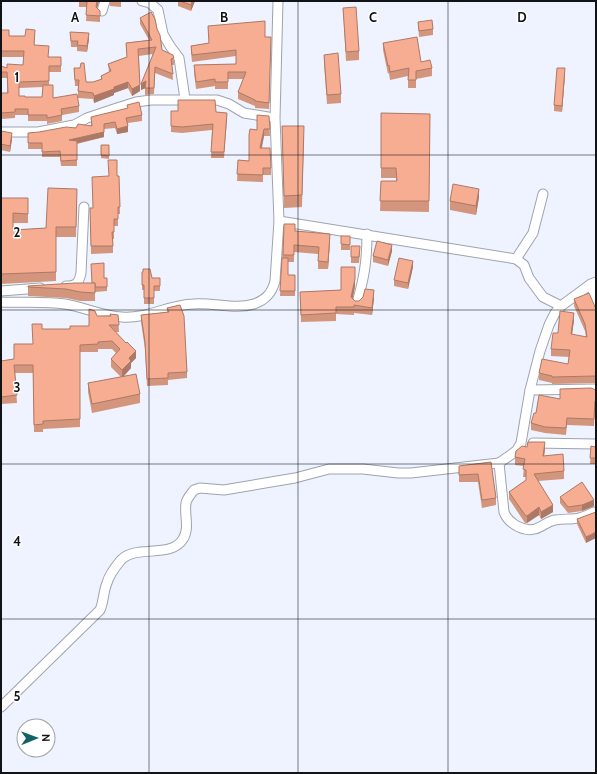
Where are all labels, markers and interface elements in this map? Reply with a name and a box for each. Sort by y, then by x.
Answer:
text: A [71,9,80,25]
text: B [220,9,228,25]
text: C [369,9,377,25]
text: D [517,9,527,25]
text: 1 [15,69,19,85]
text: 2 [14,224,21,240]
text: 3 [13,379,21,395]
text: 4 [13,533,21,549]
text: 5 [14,688,21,704]
north arrow [16,718,56,758]
text: N [39,734,53,742]

